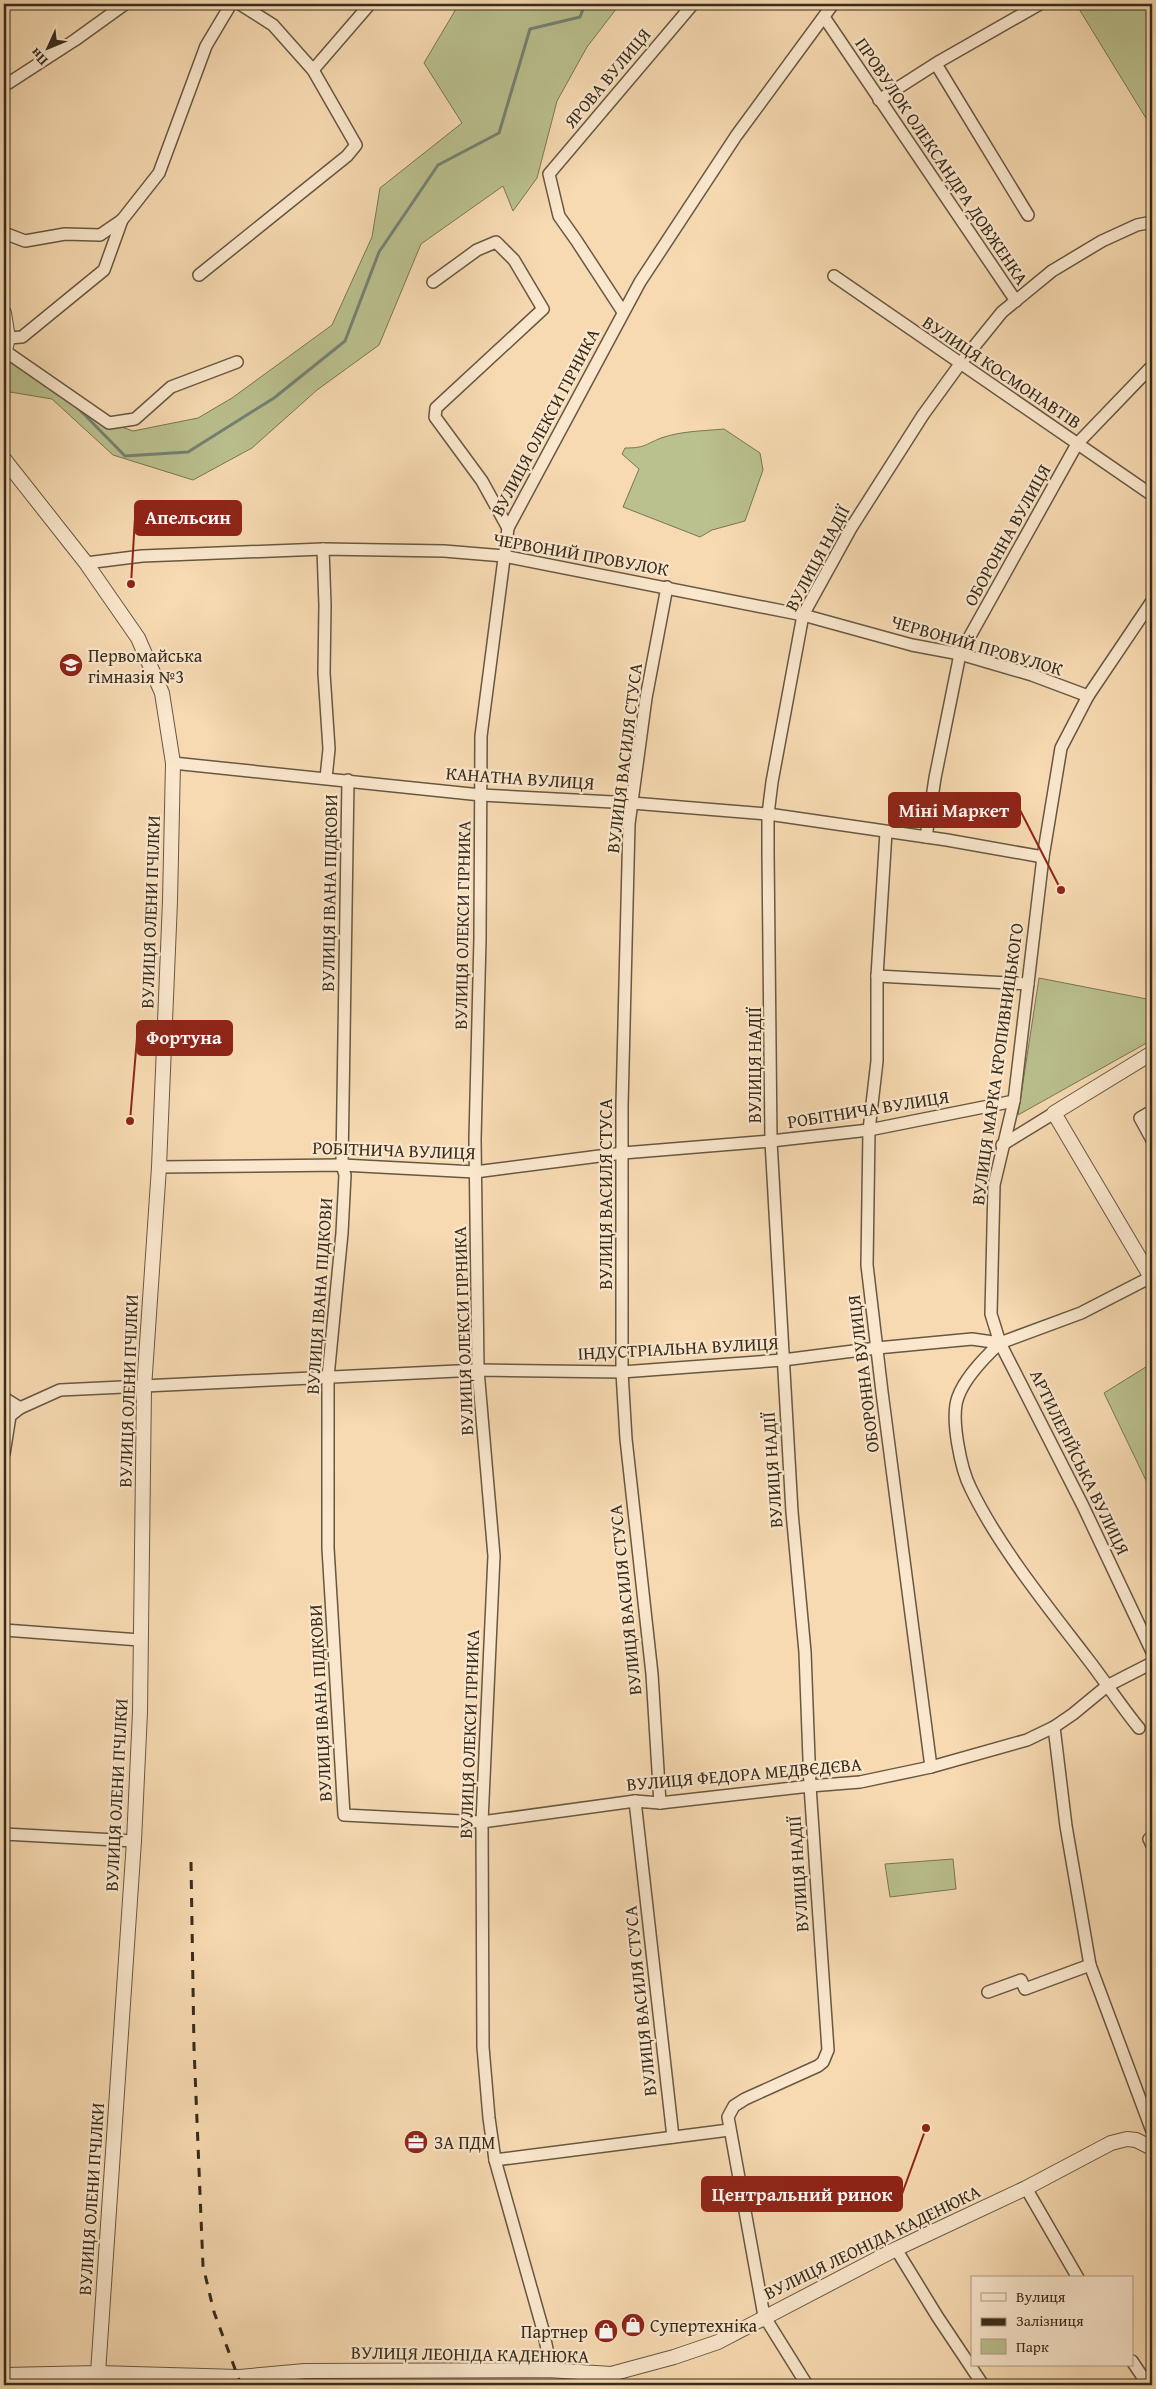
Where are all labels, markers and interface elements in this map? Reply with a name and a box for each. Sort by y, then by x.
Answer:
north arrow [22,22,72,72]
street label: ЯРОВА ВУЛИЦЯ [556,22,657,135]
street label: ПРОВУЛОК ОЛЕКСАНДРА ДОВЖЕНКА [849,32,1035,290]
text: Пн [25,43,52,70]
street label: ВУЛИЦЯ КОСМОНАВТІВ [917,309,1087,435]
street label: ВУЛИЦЯ ОЛЕКСИ ГІРНИКА [484,323,606,521]
street label: ОБОРОННА ВУЛИЦЯ [957,459,1057,611]
street label: ВУЛИЦЯ НАДІЇ [778,500,856,616]
callout: Апельсин [135,501,241,535]
text: Апельсин [145,503,231,531]
street label: ЧЕРВОНИЙ ПРОВУЛОК [491,525,671,583]
street label: ЧЕРВОНИЙ ПРОВУЛОК [888,608,1066,682]
place label: Первомайська гімназія №3 [88,642,203,690]
school or university icon: Первомайська гімназія №3 [58,652,84,678]
street label: ВУЛИЦЯ ВАСИЛЯ СТУСА [599,661,649,855]
street label: КАНАТНА ВУЛИЦЯ [445,759,596,797]
callout: Міні Маркет [889,793,1020,827]
street label: ВУЛИЦЯ ІВАНА ПІДКОВИ [314,794,344,992]
text: Міні Маркет [899,796,1010,824]
street label: ВУЛИЦЯ ОЛЕНИ ПЧІЛКИ [133,815,167,1009]
street label: ВУЛИЦЯ ОЛЕКСИ ГІРНИКА [447,820,477,1030]
street label: ВУЛИЦЯ МАРКА КРОПИВНИЦЬКОГО [964,921,1030,1207]
street label: ВУЛИЦЯ НАДІЇ [741,1006,768,1123]
callout: Фортуна [137,1021,232,1055]
text: Фортуна [146,1023,222,1051]
street label: РОБІТНИЧА ВУЛИЦЯ [785,1083,951,1135]
street label: ВУЛИЦЯ ВАСИЛЯ СТУСА [592,1098,619,1290]
street label: РОБІТНИЧА ВУЛИЦЯ [312,1134,477,1166]
street label: ВУЛИЦЯ ІВАНА ПІДКОВИ [299,1197,339,1395]
street label: ВУЛИЦЯ ОЛЕКСИ ГІРНИКА [446,1226,480,1436]
street label: ОБОРОННА ВУЛИЦЯ [840,1293,886,1454]
street label: ВУЛИЦЯ ОЛЕНИ ПЧІЛКИ [111,1294,145,1488]
street label: ІНДУСТРІАЛЬНА ВУЛИЦЯ [577,1329,780,1367]
street label: АРТИЛЕРІЙСЬКА ВУЛИЦЯ [1023,1365,1137,1560]
street label: ВУЛИЦЯ НАДІЇ [754,1411,790,1529]
street label: ВУЛИЦЯ ВАСИЛЯ СТУСА [602,1503,648,1697]
street label: ВУЛИЦЯ ІВАНА ПІДКОВИ [301,1604,339,1802]
street label: ВУЛИЦЯ ОЛЕКСИ ГІРНИКА [452,1629,486,1839]
street label: ВУЛИЦЯ ОЛЕНИ ПЧІЛКИ [97,1698,135,1892]
street label: ВУЛИЦЯ ФЕДОРА МЕДВЄДЄВА [625,1750,863,1798]
street label: ВУЛИЦЯ НАДІЇ [780,1815,816,1933]
street label: ВУЛИЦЯ ВАСИЛЯ СТУСА [617,1904,663,2098]
street label: ВУЛИЦЯ ОЛЕНИ ПЧІЛКИ [71,2102,111,2296]
office icon: ЗА ПДМ [403,2129,429,2155]
place label: ЗА ПДМ [434,2129,495,2156]
callout: Центральний ринок [702,2177,902,2211]
street label: ВУЛИЦЯ ЛЕОНІДА КАДЕНЮКА [759,2178,985,2306]
text: Центральний ринок [712,2180,892,2208]
legend [971,2276,1134,2366]
text: Вулиця [1016,2286,1066,2307]
text: Залізниця [1016,2310,1084,2331]
shop icon: Супертехніка [620,2312,646,2338]
place label: Супертехніка [650,2312,757,2339]
place label: Партнер [521,2318,588,2345]
shop icon: Партнер [593,2318,619,2344]
text: Парк [1016,2336,1049,2357]
street label: ВУЛИЦЯ ЛЕОНІДА КАДЕНЮКА [351,2338,589,2370]

